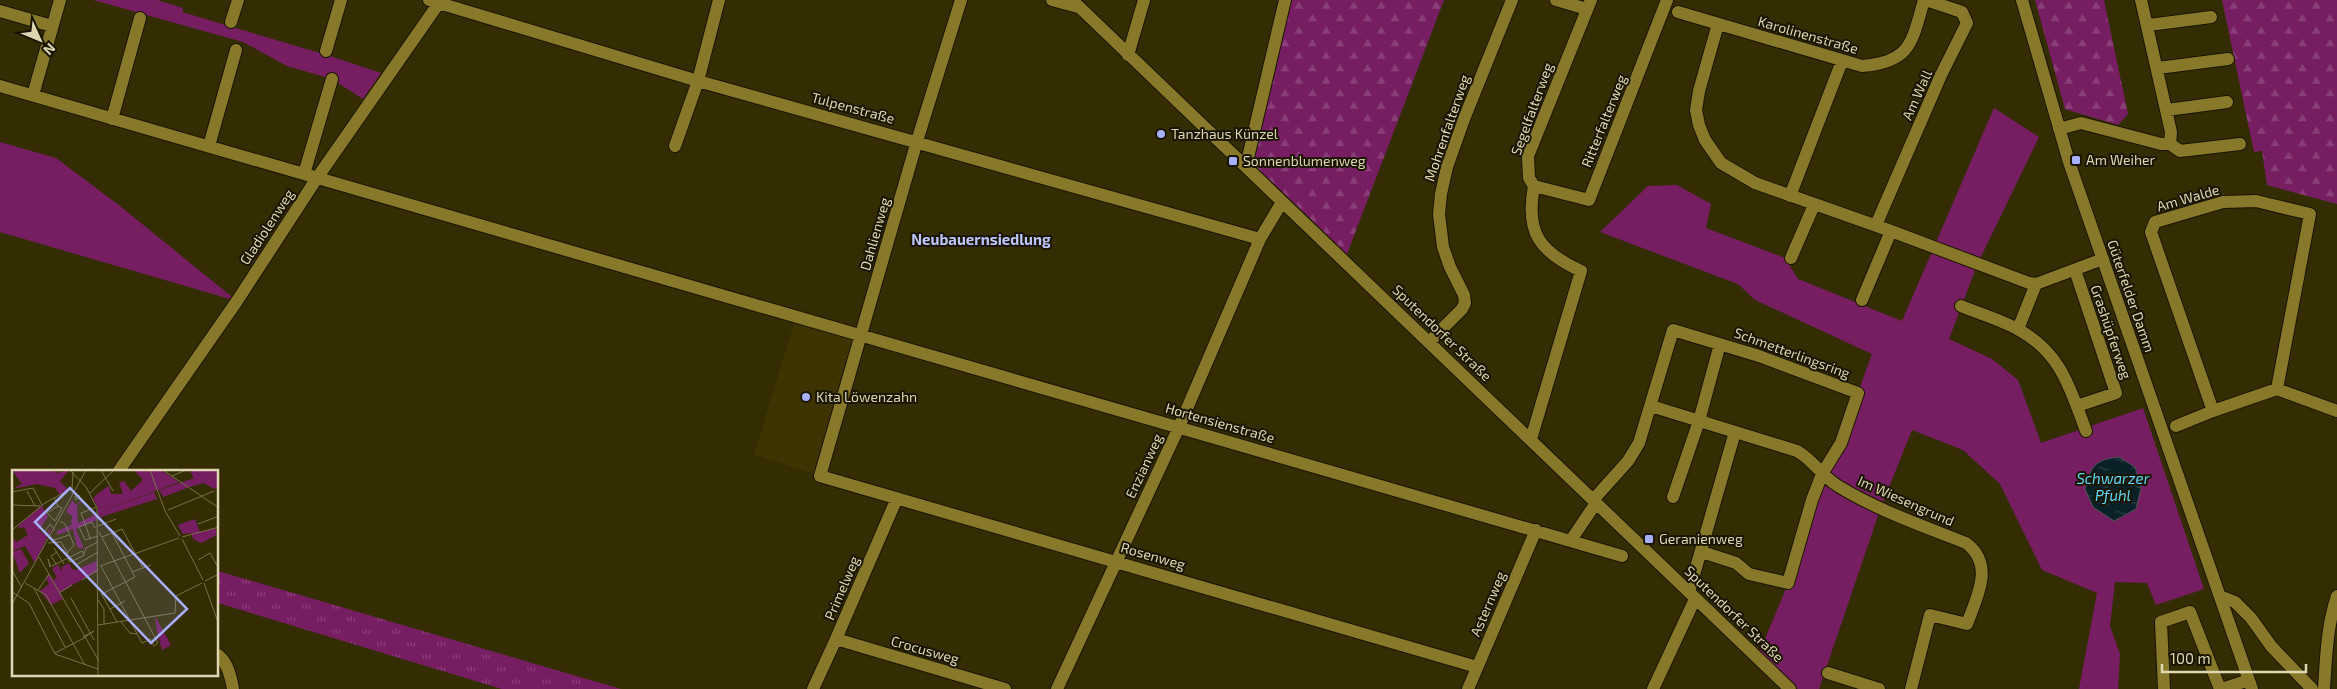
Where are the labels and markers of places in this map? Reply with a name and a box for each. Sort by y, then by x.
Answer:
place label: Tanzhaus Künzel [1171,125,1279,142]
marker: Tanzhaus Künzel [1155,128,1167,140]
place label: Am Weiher [2086,151,2156,168]
place label: Sonnenblumenweg [1243,152,1366,169]
marker: Am Weiher [2070,154,2082,166]
marker: Sonnenblumenweg [1227,155,1239,167]
place label: Kita Löwenzahn [816,388,917,405]
marker: Kita Löwenzahn [800,391,812,403]
place label: Geranienweg [1659,530,1743,547]
marker: Geranienweg [1643,533,1655,545]

